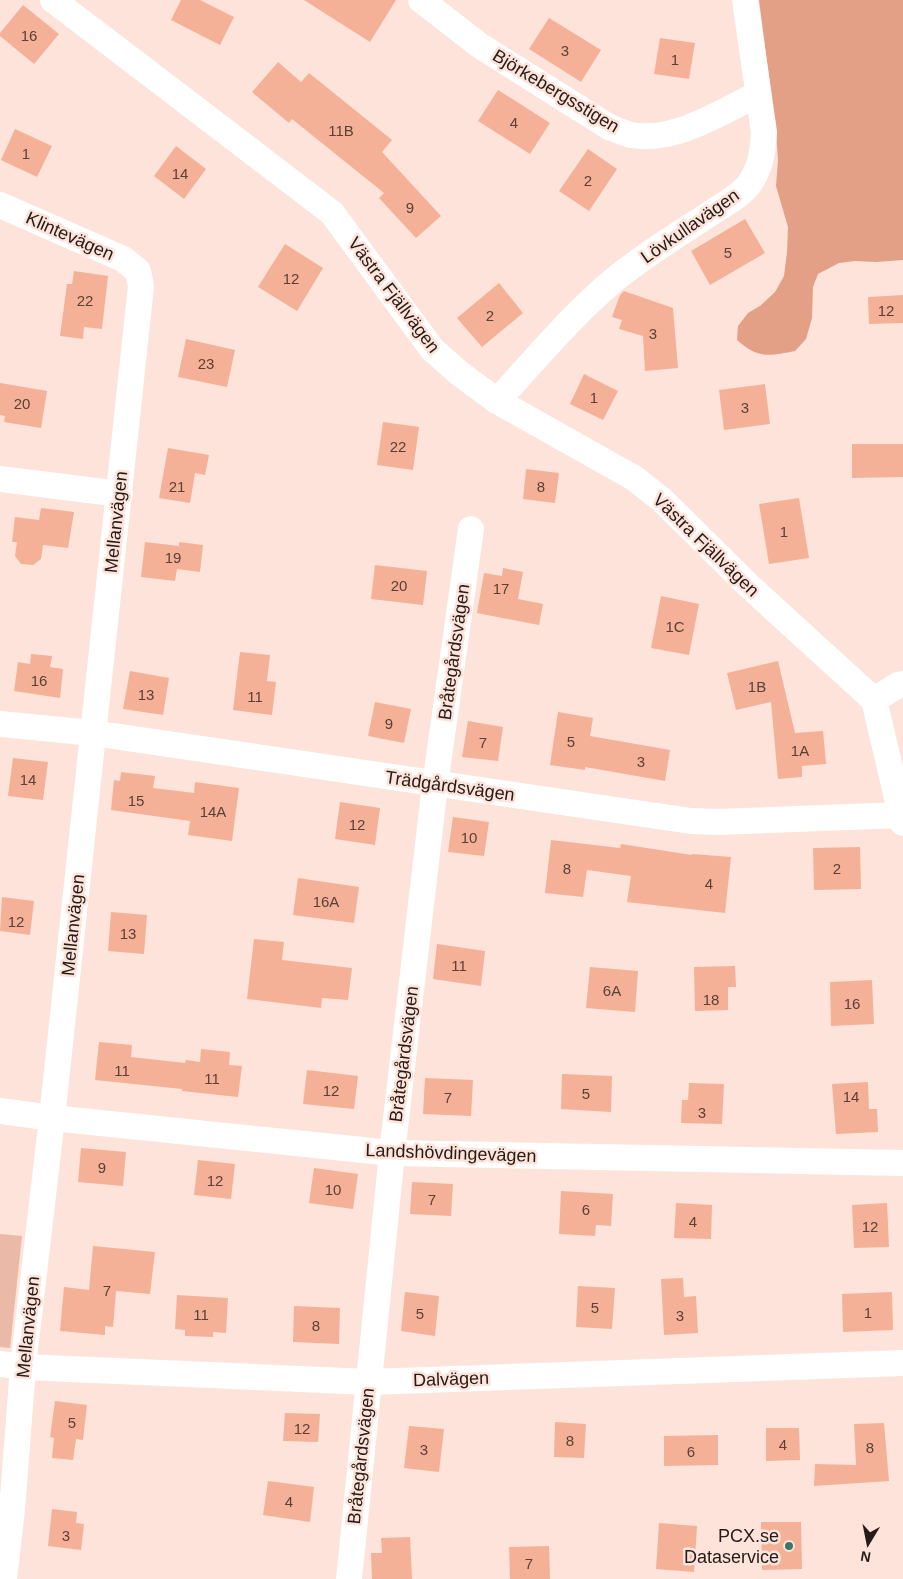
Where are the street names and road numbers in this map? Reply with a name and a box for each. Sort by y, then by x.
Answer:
street label: Björkebergsstigen [489,45,623,137]
street label: Lövkullavägen [637,185,743,267]
street label: Klintevägen [23,208,117,264]
street label: Västra Fjällvägen [344,233,444,357]
street label: Mellanvägen [101,470,131,574]
street label: Västra Fjällvägen [649,490,763,600]
street label: Bråtegårdsvägen [435,583,473,721]
street label: Trädgårdsvägen [384,767,516,805]
street label: Mellanvägen [58,873,88,977]
street label: Bråtegårdsvägen [386,985,422,1123]
street label: Landshövdingevägen [365,1140,537,1166]
street label: Mellanvägen [13,1275,43,1379]
street label: Dalvägen [413,1368,489,1390]
street label: Bråtegårdsvägen [344,1387,378,1525]

